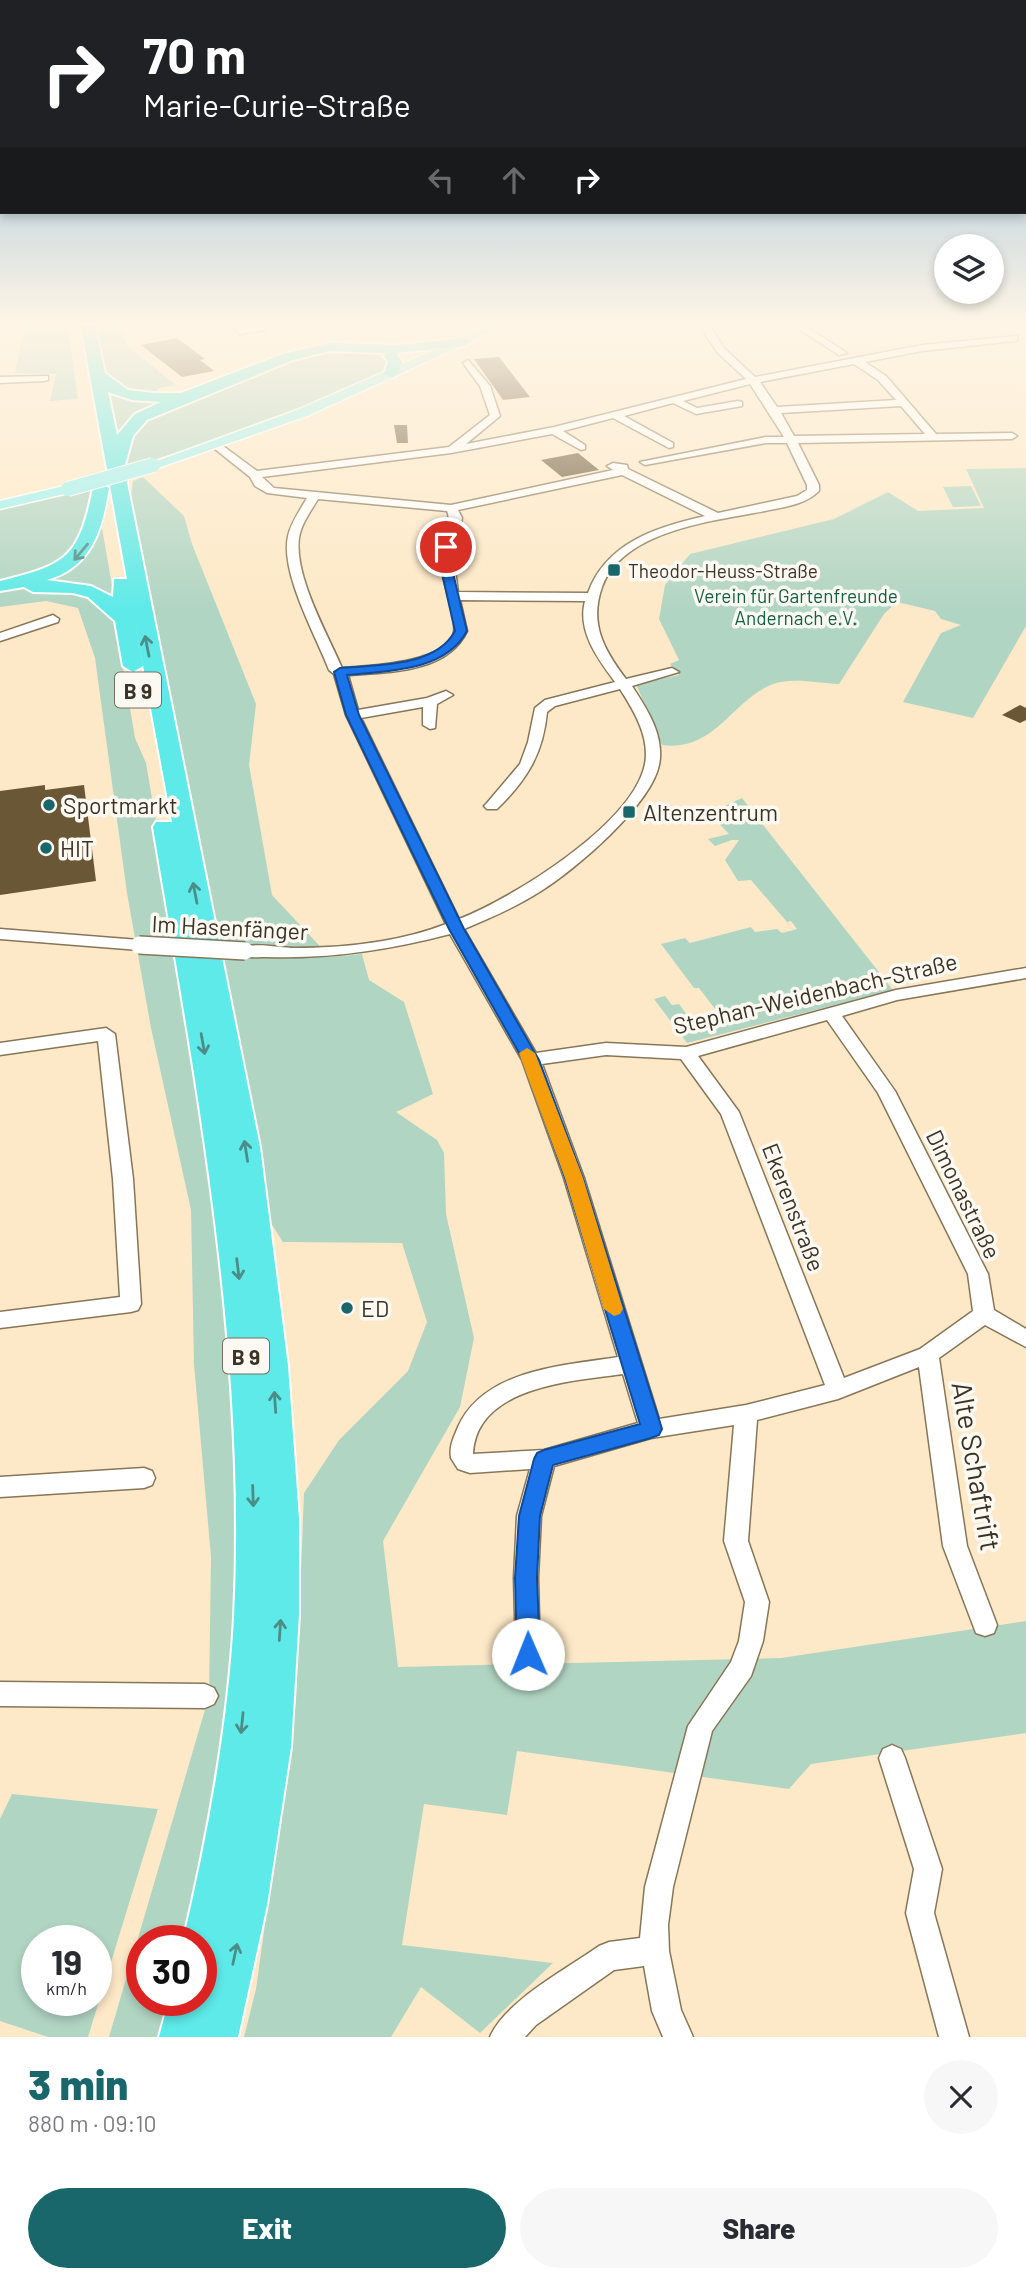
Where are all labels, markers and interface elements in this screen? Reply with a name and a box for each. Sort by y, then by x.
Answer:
text: 70 m [143,25,246,84]
icon: right [28,28,119,119]
text: Marie-Curie-Straße [143,85,411,123]
icon: left [422,161,460,199]
icon: ahead [495,161,533,199]
icon: right [568,161,606,199]
map controls [934,234,1004,304]
button: layers [934,234,1004,304]
pin [416,517,476,577]
icon: arrive [427,528,465,566]
one-way arrow [73,543,89,561]
place label: Theodor-Heuss-Straße [628,559,818,582]
marker: Theodor-Heuss-Straße [606,562,622,578]
park label: Verein für Gartenfreunde Andernach e.V. [694,584,898,629]
one-way arrow [140,635,154,658]
road number: B 9 [115,672,161,708]
place label: Sportmarkt [63,791,178,819]
marker: Sportmarkt [41,797,57,813]
place label: Altenzentrum [643,798,778,826]
marker: Altenzentrum [621,804,637,820]
place label: HIT [60,834,94,862]
marker: HIT [38,840,54,856]
one-way arrow [188,882,201,905]
street label: Im Hasenfänger [151,909,310,945]
street label: Stephan-Weidenbach-Straße [670,947,960,1039]
one-way arrow [196,1032,210,1055]
street label: Dimonastraße [921,1125,1007,1263]
street label: Ekerenstraße [757,1139,831,1275]
one-way arrow [239,1140,252,1163]
one-way arrow [231,1257,244,1280]
place label: ED [361,1294,389,1322]
marker: ED [339,1300,355,1316]
road number: B 9 [223,1338,269,1374]
street label: Alte Schaftrift [945,1379,1009,1553]
one-way arrow [268,1391,281,1414]
one-way arrow [246,1484,259,1507]
position arrow [491,1617,565,1691]
one-way arrow [274,1619,287,1642]
one-way arrow [235,1711,248,1734]
speed limit sign: 30 [126,1925,217,2016]
text: 19 [51,1940,82,1982]
one-way arrow [229,1943,242,1966]
text: km/h [46,1977,87,1999]
text: 3 min [28,2058,128,2108]
button: close [924,2060,998,2134]
text: 880 m · 09:10 [28,2109,156,2137]
button: Exit [28,2188,506,2268]
button: Share [520,2188,998,2268]

